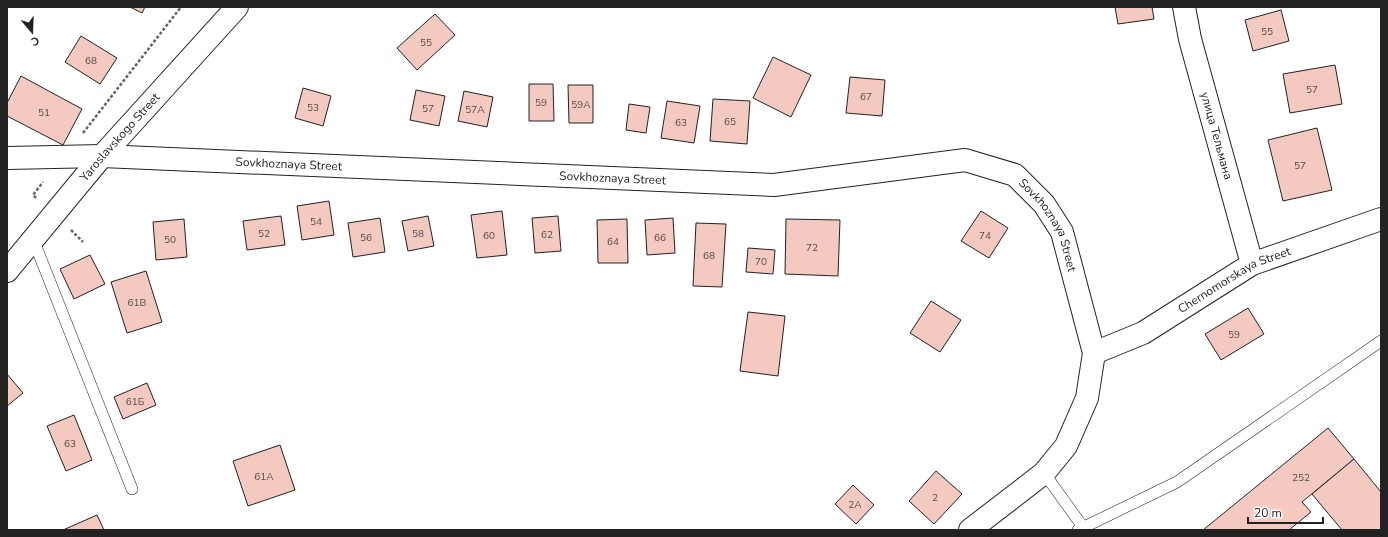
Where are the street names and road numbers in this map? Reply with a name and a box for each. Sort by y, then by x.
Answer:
street label: Yaroslavskogo Street [76,89,164,186]
street label: улица Тельмана [1197,90,1236,182]
street label: Sovkhoznaya Street [235,154,343,174]
street label: Sovkhoznaya Street [559,168,667,188]
street label: Sovkhoznaya Street [1015,175,1080,274]
street label: Chernomorskaya Street [1175,243,1294,317]

